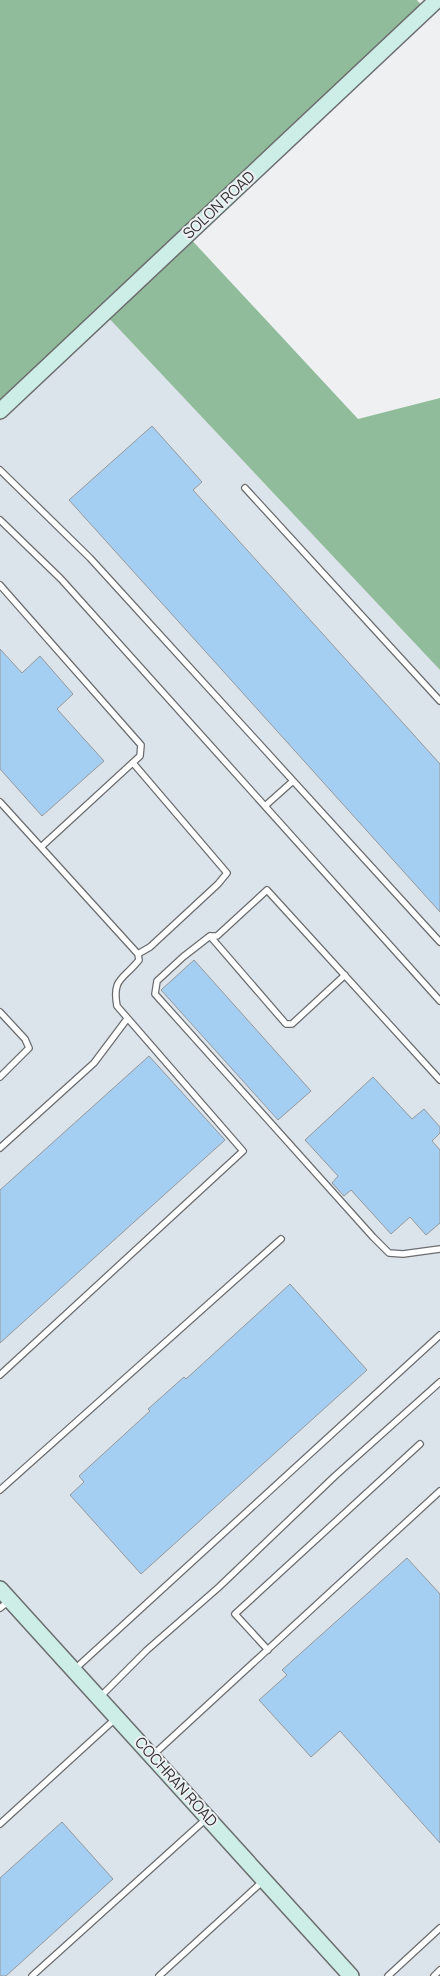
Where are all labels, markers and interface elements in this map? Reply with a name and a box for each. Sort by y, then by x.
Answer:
street label: SOLON ROAD [178,166,259,243]
street label: COCHRAN ROAD [130,1732,222,1831]

